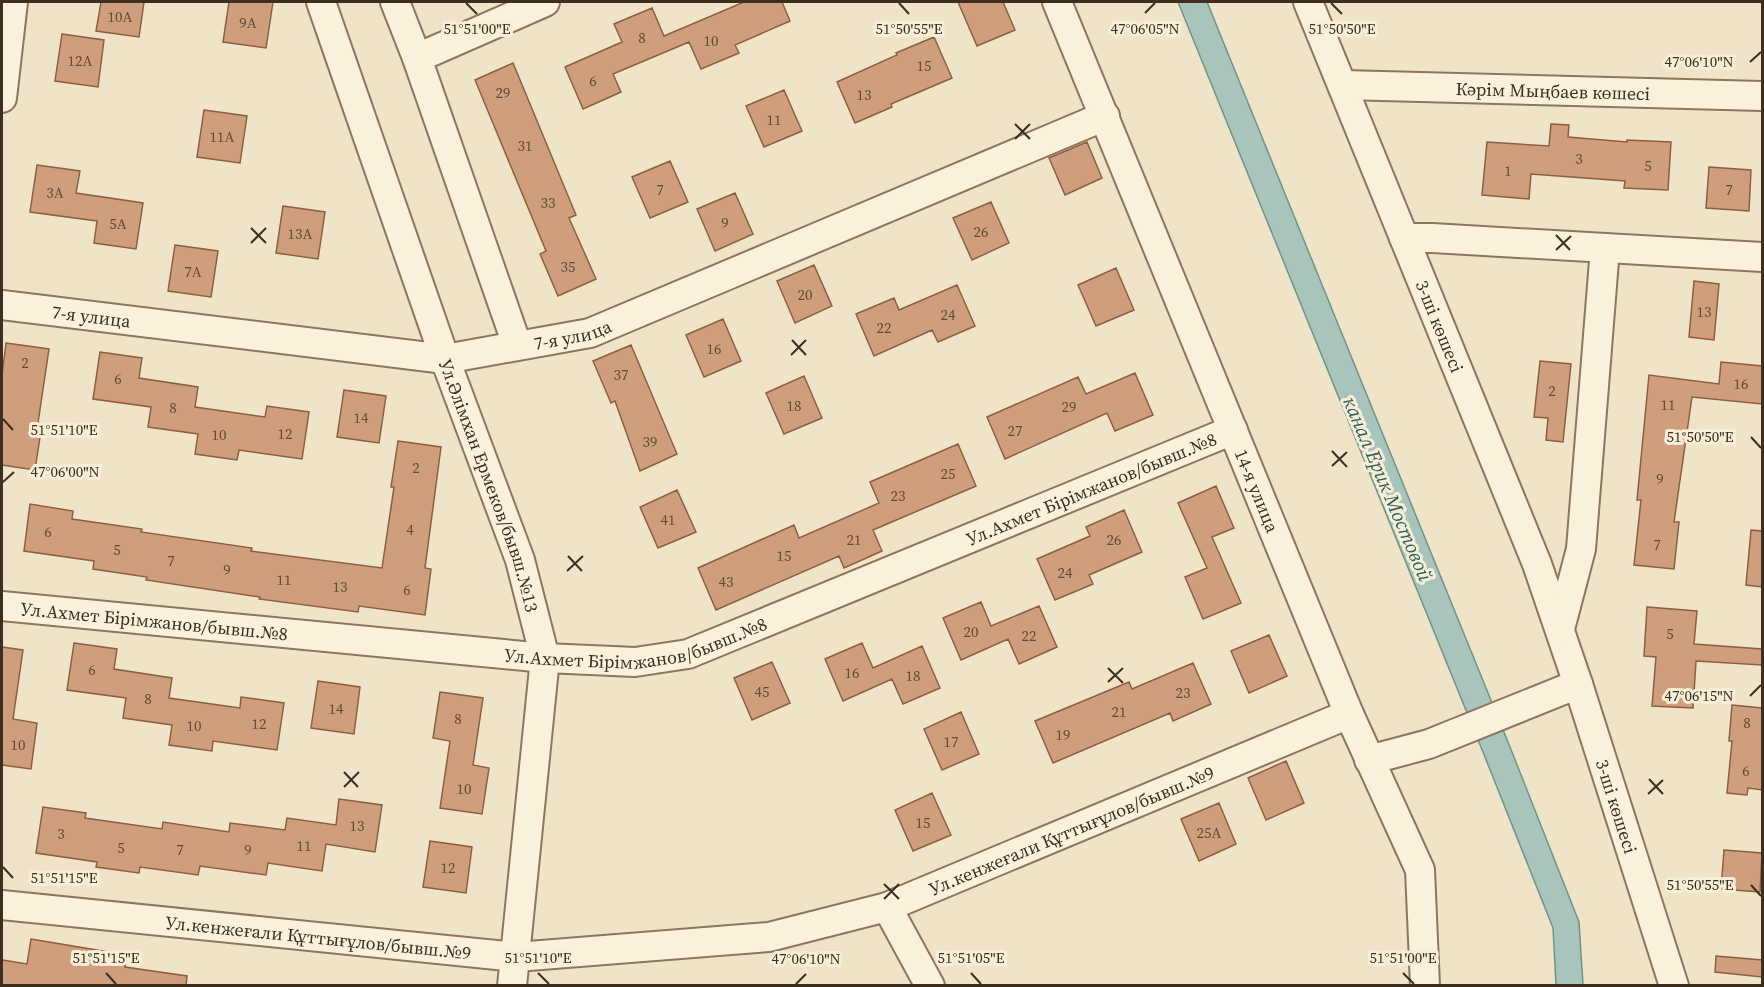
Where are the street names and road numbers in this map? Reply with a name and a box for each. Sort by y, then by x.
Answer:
street label: Кәрім Мыңбаев көшесі [1455,75,1651,106]
street label: 3-ші көшесі [1410,276,1470,376]
street label: 7-я улица [51,299,133,333]
street label: 7-я улица [532,313,616,355]
street label: Ул.Әлімхан Ермеков/бывш.№13 [433,355,545,615]
street label: Ул.Ахмет Бірімжанов/бывш.№8 [962,426,1220,551]
street label: 14-я улица [1229,445,1286,537]
street label: Ул.Ахмет Бірімжанов/бывш.№8 [19,595,289,646]
street label: Ул.Ахмет Бірімжанов/бывш.№8 [503,610,771,675]
street label: 3-ші көшесі [1590,756,1644,857]
street label: Ул.кенжеғали Құттығұлов/бывш.№9 [925,759,1218,901]
street label: Ул.кенжеғали Құттығұлов/бывш.№9 [164,909,472,965]

